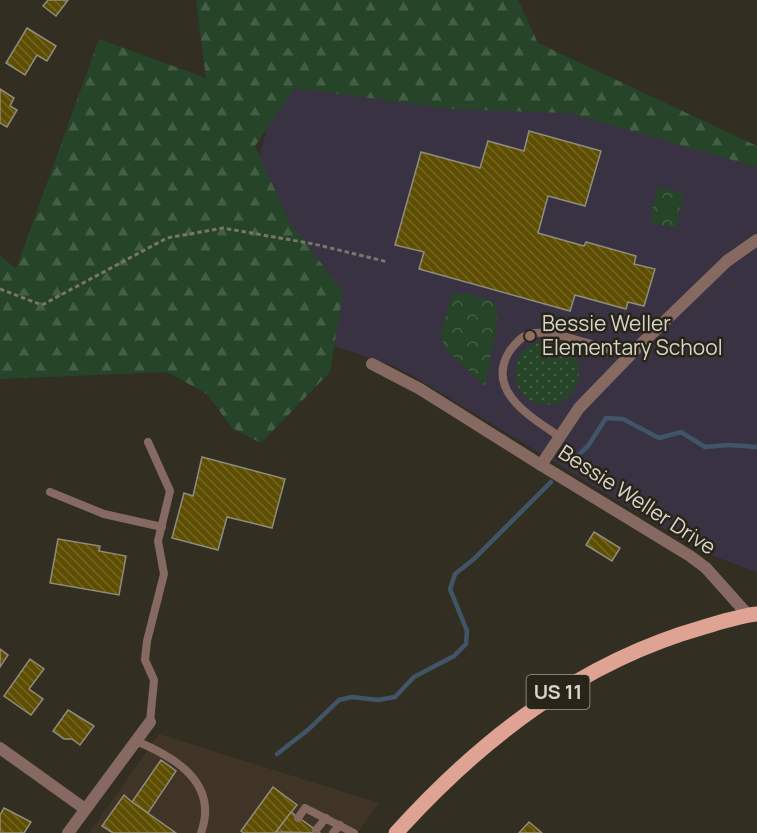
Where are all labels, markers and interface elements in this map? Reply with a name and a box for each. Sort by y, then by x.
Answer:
place label: Bessie Weller Elementary School [542,309,723,361]
marker: Bessie Weller Elementary School [523,329,537,343]
street label: Bessie Weller Drive [554,438,722,561]
road number: US 11 [526,675,590,709]

